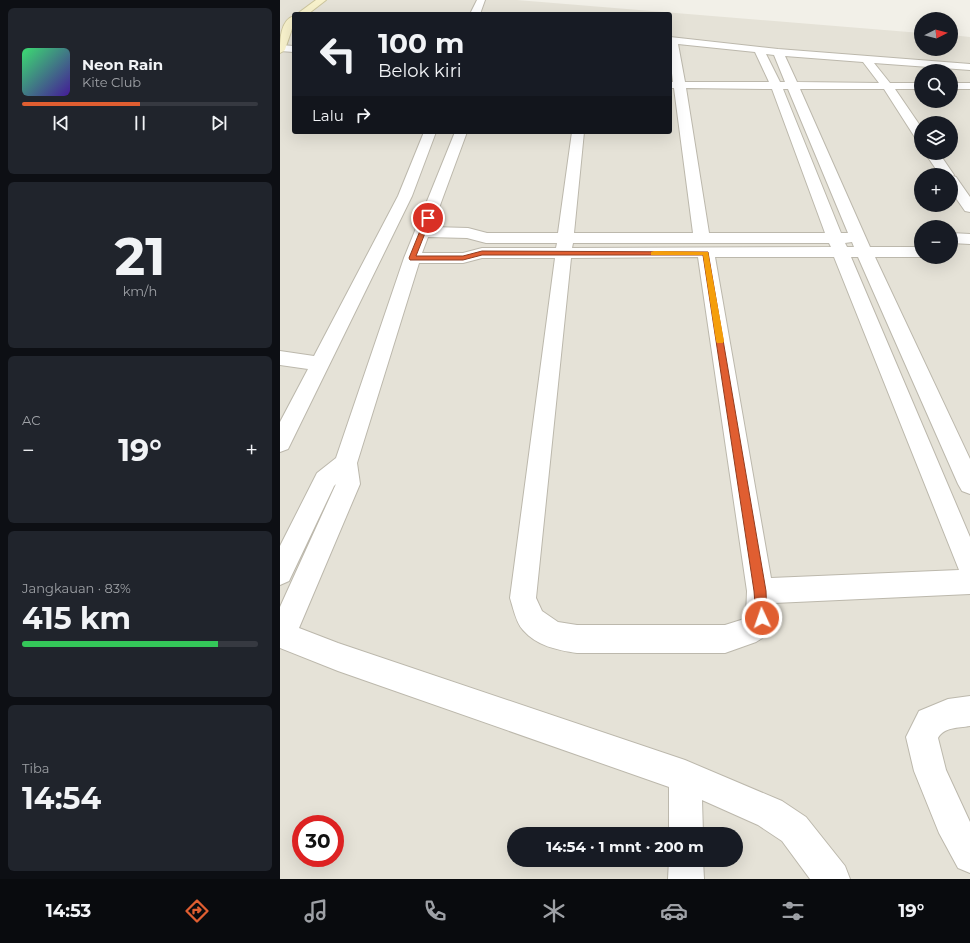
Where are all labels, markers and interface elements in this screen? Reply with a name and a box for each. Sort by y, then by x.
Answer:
north arrow [914,12,958,56]
map controls [914,12,958,264]
text: 100 m [378,26,464,60]
icon: left [312,28,364,80]
text: Neon Rain [82,55,163,74]
text: Belok kiri [378,60,462,82]
button: search [914,64,958,108]
text: Kite Club [82,74,141,90]
icon: right [352,104,374,126]
text: Lalu [312,106,344,125]
icon: previous [50,112,72,134]
icon: pause [129,112,151,134]
icon: next [208,112,230,134]
button: layers [914,116,958,160]
button: + [914,168,958,212]
pin [411,201,445,235]
icon: arrive [417,207,439,229]
button: − [914,220,958,264]
text: 21 [114,225,166,288]
text: km/h [123,283,157,299]
text: AC [22,412,40,428]
text: 19° [118,432,162,469]
text: − [22,437,35,464]
text: + [245,437,258,464]
text: Jangkauan · 83% [22,580,131,596]
position arrow [741,597,783,639]
text: 415 km [22,600,131,637]
text: Tiba [22,760,49,776]
text: 14:54 [22,780,101,817]
speed limit sign: 30 [292,815,344,867]
text: 14:54 · 1 mnt · 200 m [546,837,704,856]
icon: directions [183,897,211,925]
icon: music [302,897,330,925]
icon: phone [421,897,449,925]
icon: climate [540,897,568,925]
icon: car [660,897,688,925]
icon: filters [779,897,807,925]
text: 14:53 [46,900,91,922]
text: 19° [898,900,924,922]

